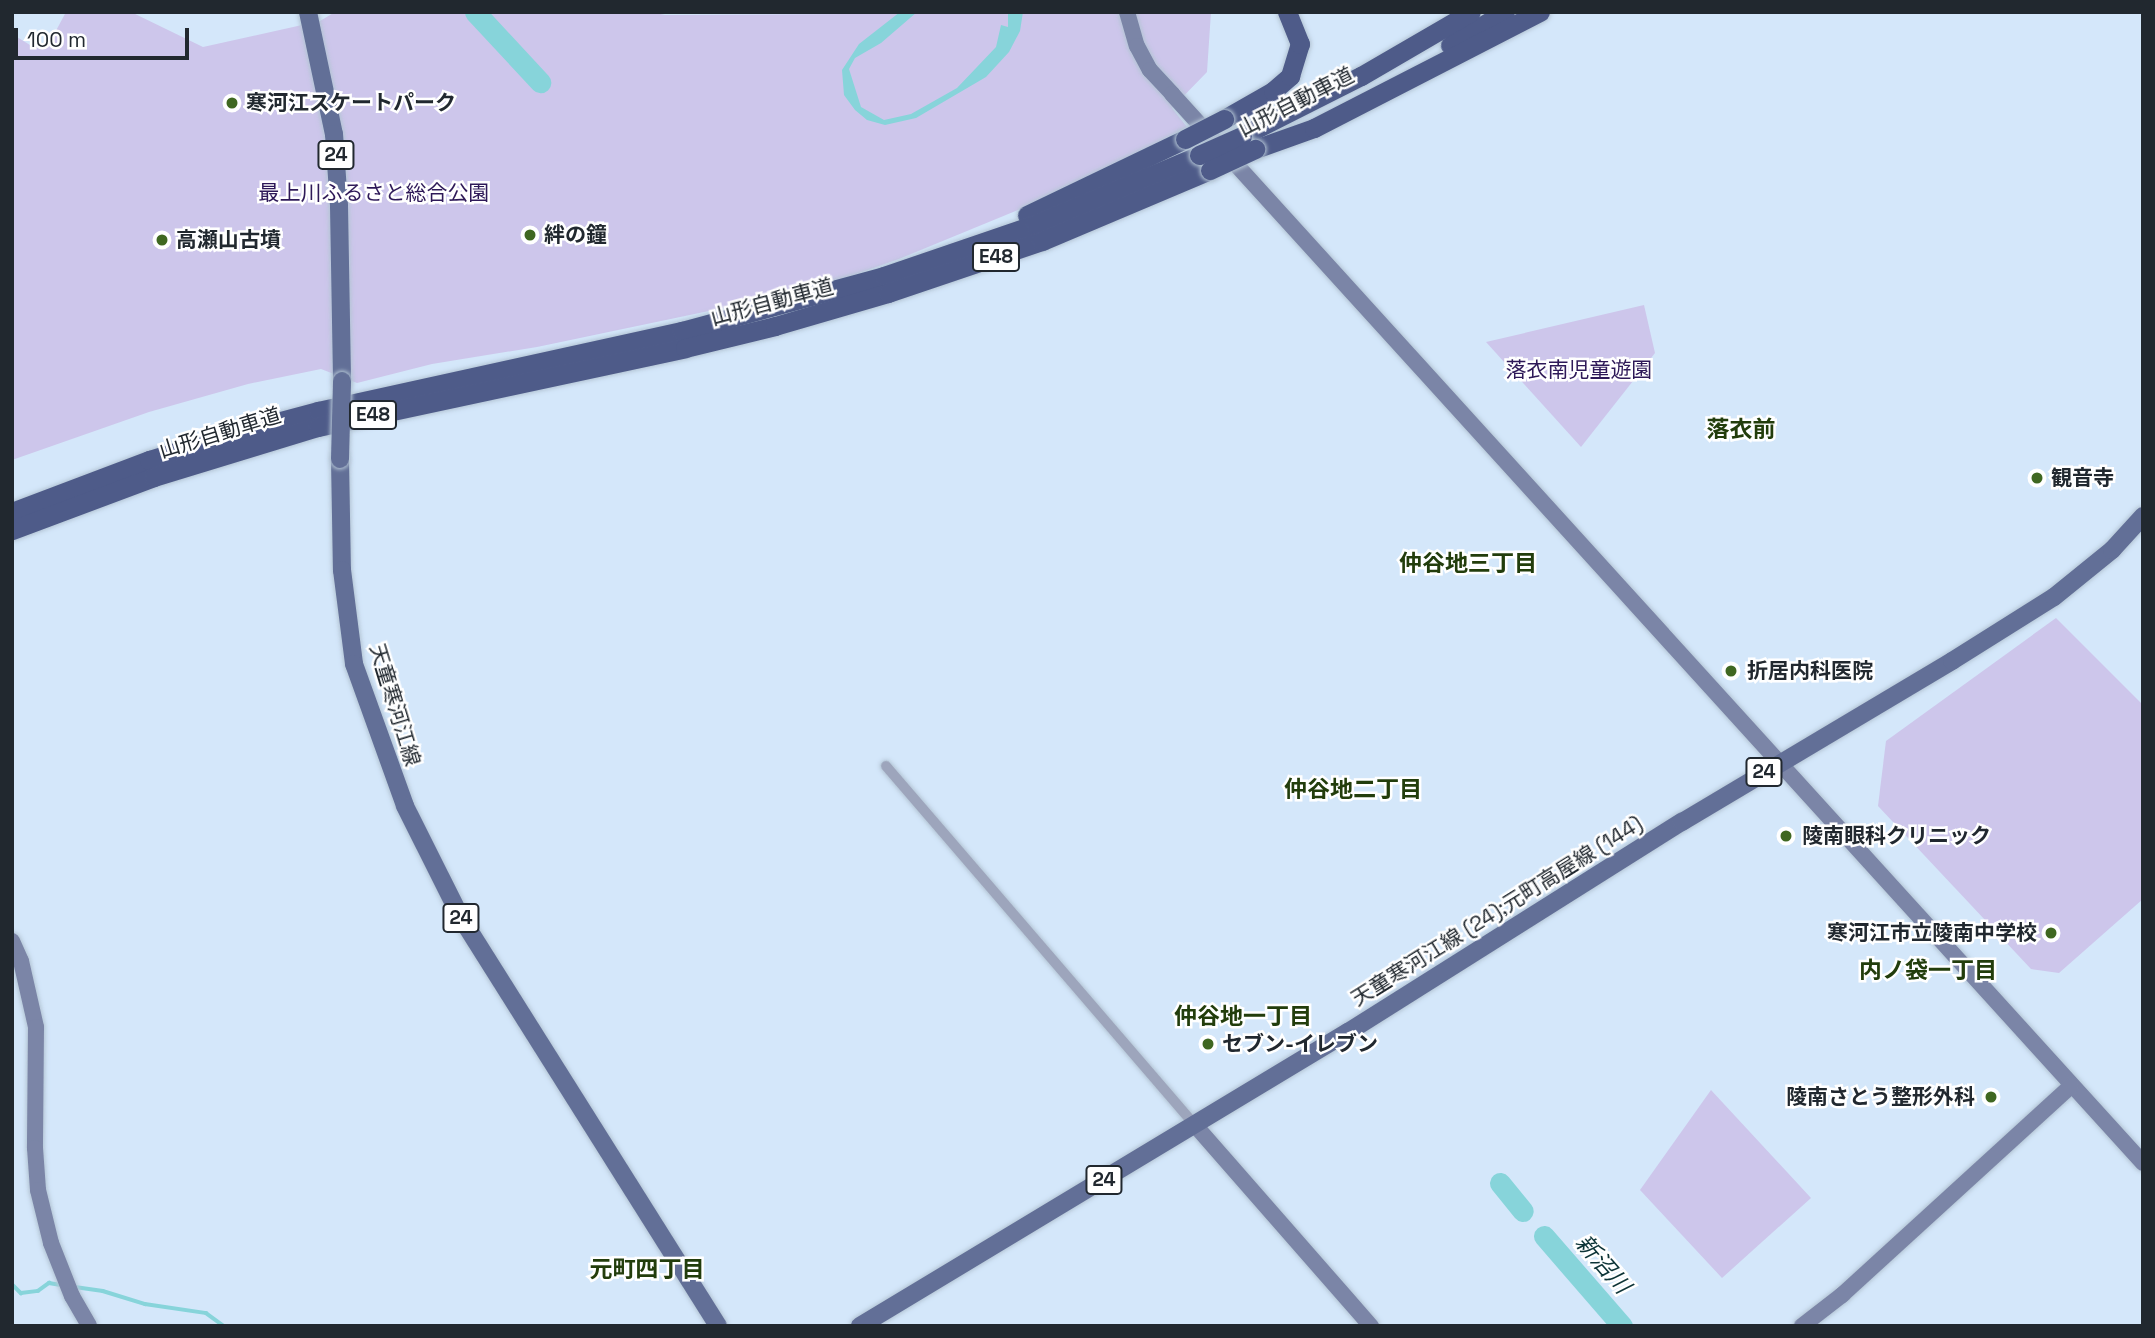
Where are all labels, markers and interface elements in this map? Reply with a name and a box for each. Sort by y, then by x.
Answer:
scale bar [18,14,192,58]
text: 100 m [27,26,86,53]
street label: 山形自動車道 [1234,62,1358,142]
place label: 寒河江スケートパーク [246,90,456,116]
marker: 寒河江スケートパーク [224,95,240,111]
road number: 24 [317,140,355,170]
park label: 最上川ふるさと総合公園 [259,180,489,206]
place label: 絆の鐘 [544,222,607,248]
place label: 高瀬山古墳 [176,227,281,253]
marker: 絆の鐘 [522,227,538,243]
marker: 高瀬山古墳 [154,232,170,248]
road number: E48 [972,242,1020,272]
street label: 山形自動車道 [708,274,836,330]
park label: 落衣南児童遊園 [1506,357,1652,383]
road number: E48 [348,400,398,430]
street label: 山形自動車道 [156,403,284,463]
district label: 落衣前 [1707,415,1775,443]
place label: 観音寺 [2051,465,2114,491]
marker: 観音寺 [2029,470,2045,486]
district label: 仲谷地三丁目 [1399,549,1537,577]
street label: 天童寒河江線 [365,641,425,769]
place label: 折居内科医院 [1747,658,1873,684]
marker: 折居内科医院 [1721,661,1741,681]
road number: 24 [1745,757,1783,788]
district label: 仲谷地二丁目 [1284,775,1422,803]
street label: 天童寒河江線 (24);元町高屋線 (144) [1347,811,1647,1011]
place label: 陵南眼科クリニック [1802,823,1991,849]
marker: 陵南眼科クリニック [1776,826,1796,846]
road number: 24 [442,902,480,934]
place label: 寒河江市立陵南中学校 [1827,920,2037,946]
marker: 寒河江市立陵南中学校 [2043,925,2059,941]
district label: 内ノ袋一丁目 [1859,956,1997,984]
district label: 仲谷地一丁目 [1174,1002,1312,1030]
place label: セブン-イレブン [1222,1031,1378,1057]
marker: セブン-イレブン [1200,1036,1216,1052]
place label: 陵南さとう整形外科 [1786,1084,1975,1110]
marker: 陵南さとう整形外科 [1981,1087,2001,1107]
road number: 24 [1085,1164,1123,1196]
water label: 新沼川 [1570,1229,1636,1299]
district label: 元町四丁目 [590,1255,704,1283]

